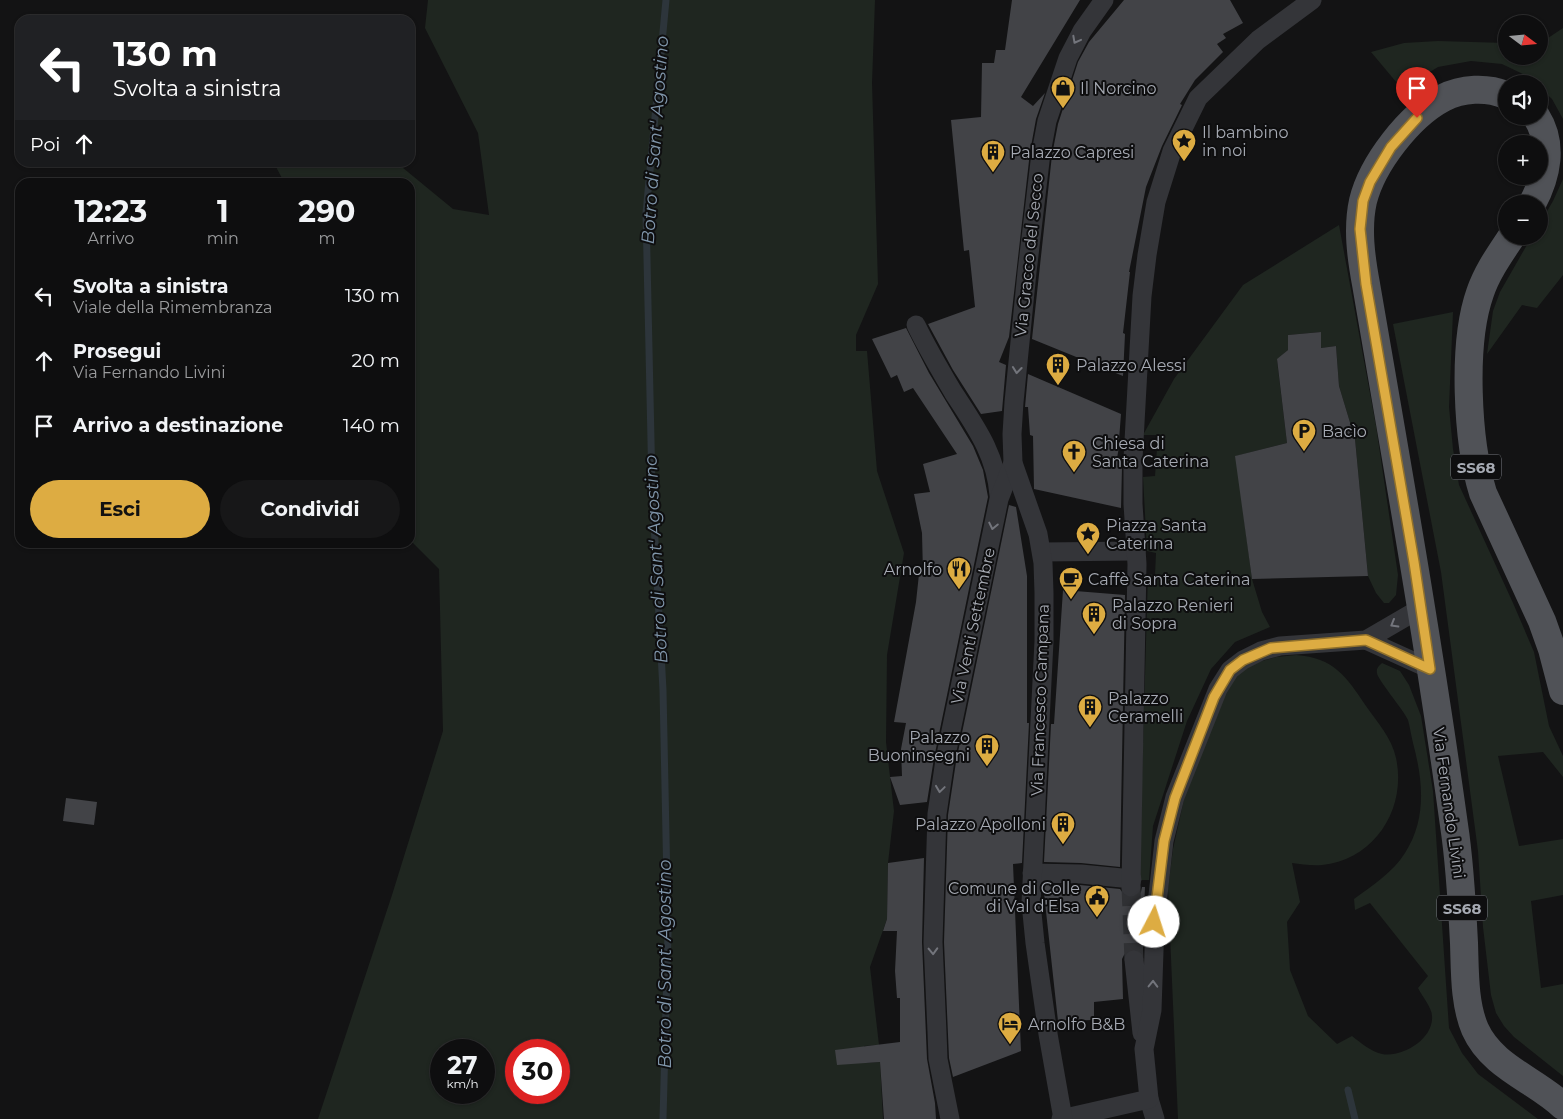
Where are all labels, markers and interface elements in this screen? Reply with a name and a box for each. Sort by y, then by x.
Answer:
north arrow [1498,15,1548,65]
map controls [1498,15,1548,245]
text: 130 m [113,32,218,75]
icon: left [30,35,95,100]
water label: Botro di Sant' Agostino [637,35,673,245]
one-way arrow [1073,35,1083,44]
pin [1396,67,1438,118]
icon: arrive [1403,74,1431,102]
text: Svolta a sinistra [113,75,281,102]
shop icon: Il Norcino [1050,75,1076,109]
button: sound [1498,75,1548,125]
place label: Il Norcino [1080,79,1157,98]
place label: Il bambino in noi [1202,123,1289,160]
place icon: Il bambino in noi [1171,128,1197,162]
icon: ahead [70,130,98,158]
text: Poi [30,133,60,156]
button: + [1498,135,1548,185]
building icon: Palazzo Capresi [980,139,1006,173]
place label: Palazzo Capresi [1010,143,1134,162]
street label: Via Gracco del Secco [1011,172,1047,338]
text: 12:23 [74,193,147,230]
text: 1 [217,193,229,230]
text: 290 [298,193,355,230]
button: − [1498,195,1548,245]
text: Arrivo [87,229,134,248]
text: min [207,229,239,248]
text: m [318,229,335,248]
text: Svolta a sinistra [73,275,228,298]
icon: left [30,282,58,310]
text: 130 m [345,284,400,307]
text: Viale della Rimembranza [73,298,273,317]
text: Prosegui [73,340,161,363]
icon: ahead [30,347,58,375]
text: 20 m [352,349,400,372]
building icon: Palazzo Alessi [1045,352,1071,386]
place label: Palazzo Alessi [1076,356,1186,375]
text: Via Fernando Livini [73,363,226,382]
one-way arrow [1012,367,1023,375]
icon: arrive [30,412,58,440]
text: Arrivo a destinazione [73,414,283,437]
text: 140 m [343,414,400,437]
parking icon: Bacìo [1291,418,1317,452]
place label: Bacìo [1322,422,1367,441]
place label: Chiesa di Santa Caterina [1092,434,1209,471]
church icon: Chiesa di Santa Caterina [1061,439,1087,473]
water label: Botro di Sant' Agostino [640,454,672,664]
road number: SS68 [1451,454,1501,480]
button: Esci [30,480,210,538]
button: Condividi [220,480,400,538]
place label: Piazza Santa Caterina [1106,516,1207,553]
place icon: Piazza Santa Caterina [1075,521,1101,555]
one-way arrow [989,522,999,531]
street label: Via Venti Settembre [947,546,999,706]
restaurant icon: Arnolfo [946,556,972,590]
place label: Arnolfo [884,560,942,579]
cafe icon: Caffè Santa Caterina [1058,566,1084,600]
place label: Caffè Santa Caterina [1088,570,1251,589]
place label: Palazzo Renieri di Sopra [1112,596,1233,633]
building icon: Palazzo Renieri di Sopra [1081,601,1107,635]
street label: Via Francesco Campana [1027,604,1053,796]
one-way arrow [1390,618,1399,628]
place label: Palazzo Ceramelli [1108,689,1183,726]
building icon: Palazzo Ceramelli [1077,694,1103,728]
street label: Via Fernando Livini [1429,726,1469,880]
place label: Palazzo Buoninsegni [868,728,970,765]
building icon: Palazzo Buoninsegni [974,733,1000,767]
one-way arrow [935,785,946,793]
building icon: Palazzo Apolloni [1050,811,1076,845]
place label: Palazzo Apolloni [915,815,1046,834]
water label: Botro di Sant' Agostino [654,860,676,1068]
place label: Comune di Colle di Val d'Elsa [948,879,1080,916]
public building icon: Comune di Colle di Val d'Elsa [1084,884,1110,918]
position arrow [1127,895,1179,947]
road number: SS68 [1437,896,1487,920]
one-way arrow [928,947,939,955]
one-way arrow [1148,979,1158,987]
hotel icon: Arnolfo B&B [997,1011,1023,1045]
place label: Arnolfo B&B [1028,1015,1125,1034]
speed limit sign: 30 [505,1039,570,1104]
text: 27 [447,1050,478,1080]
text: km/h [446,1076,479,1091]

